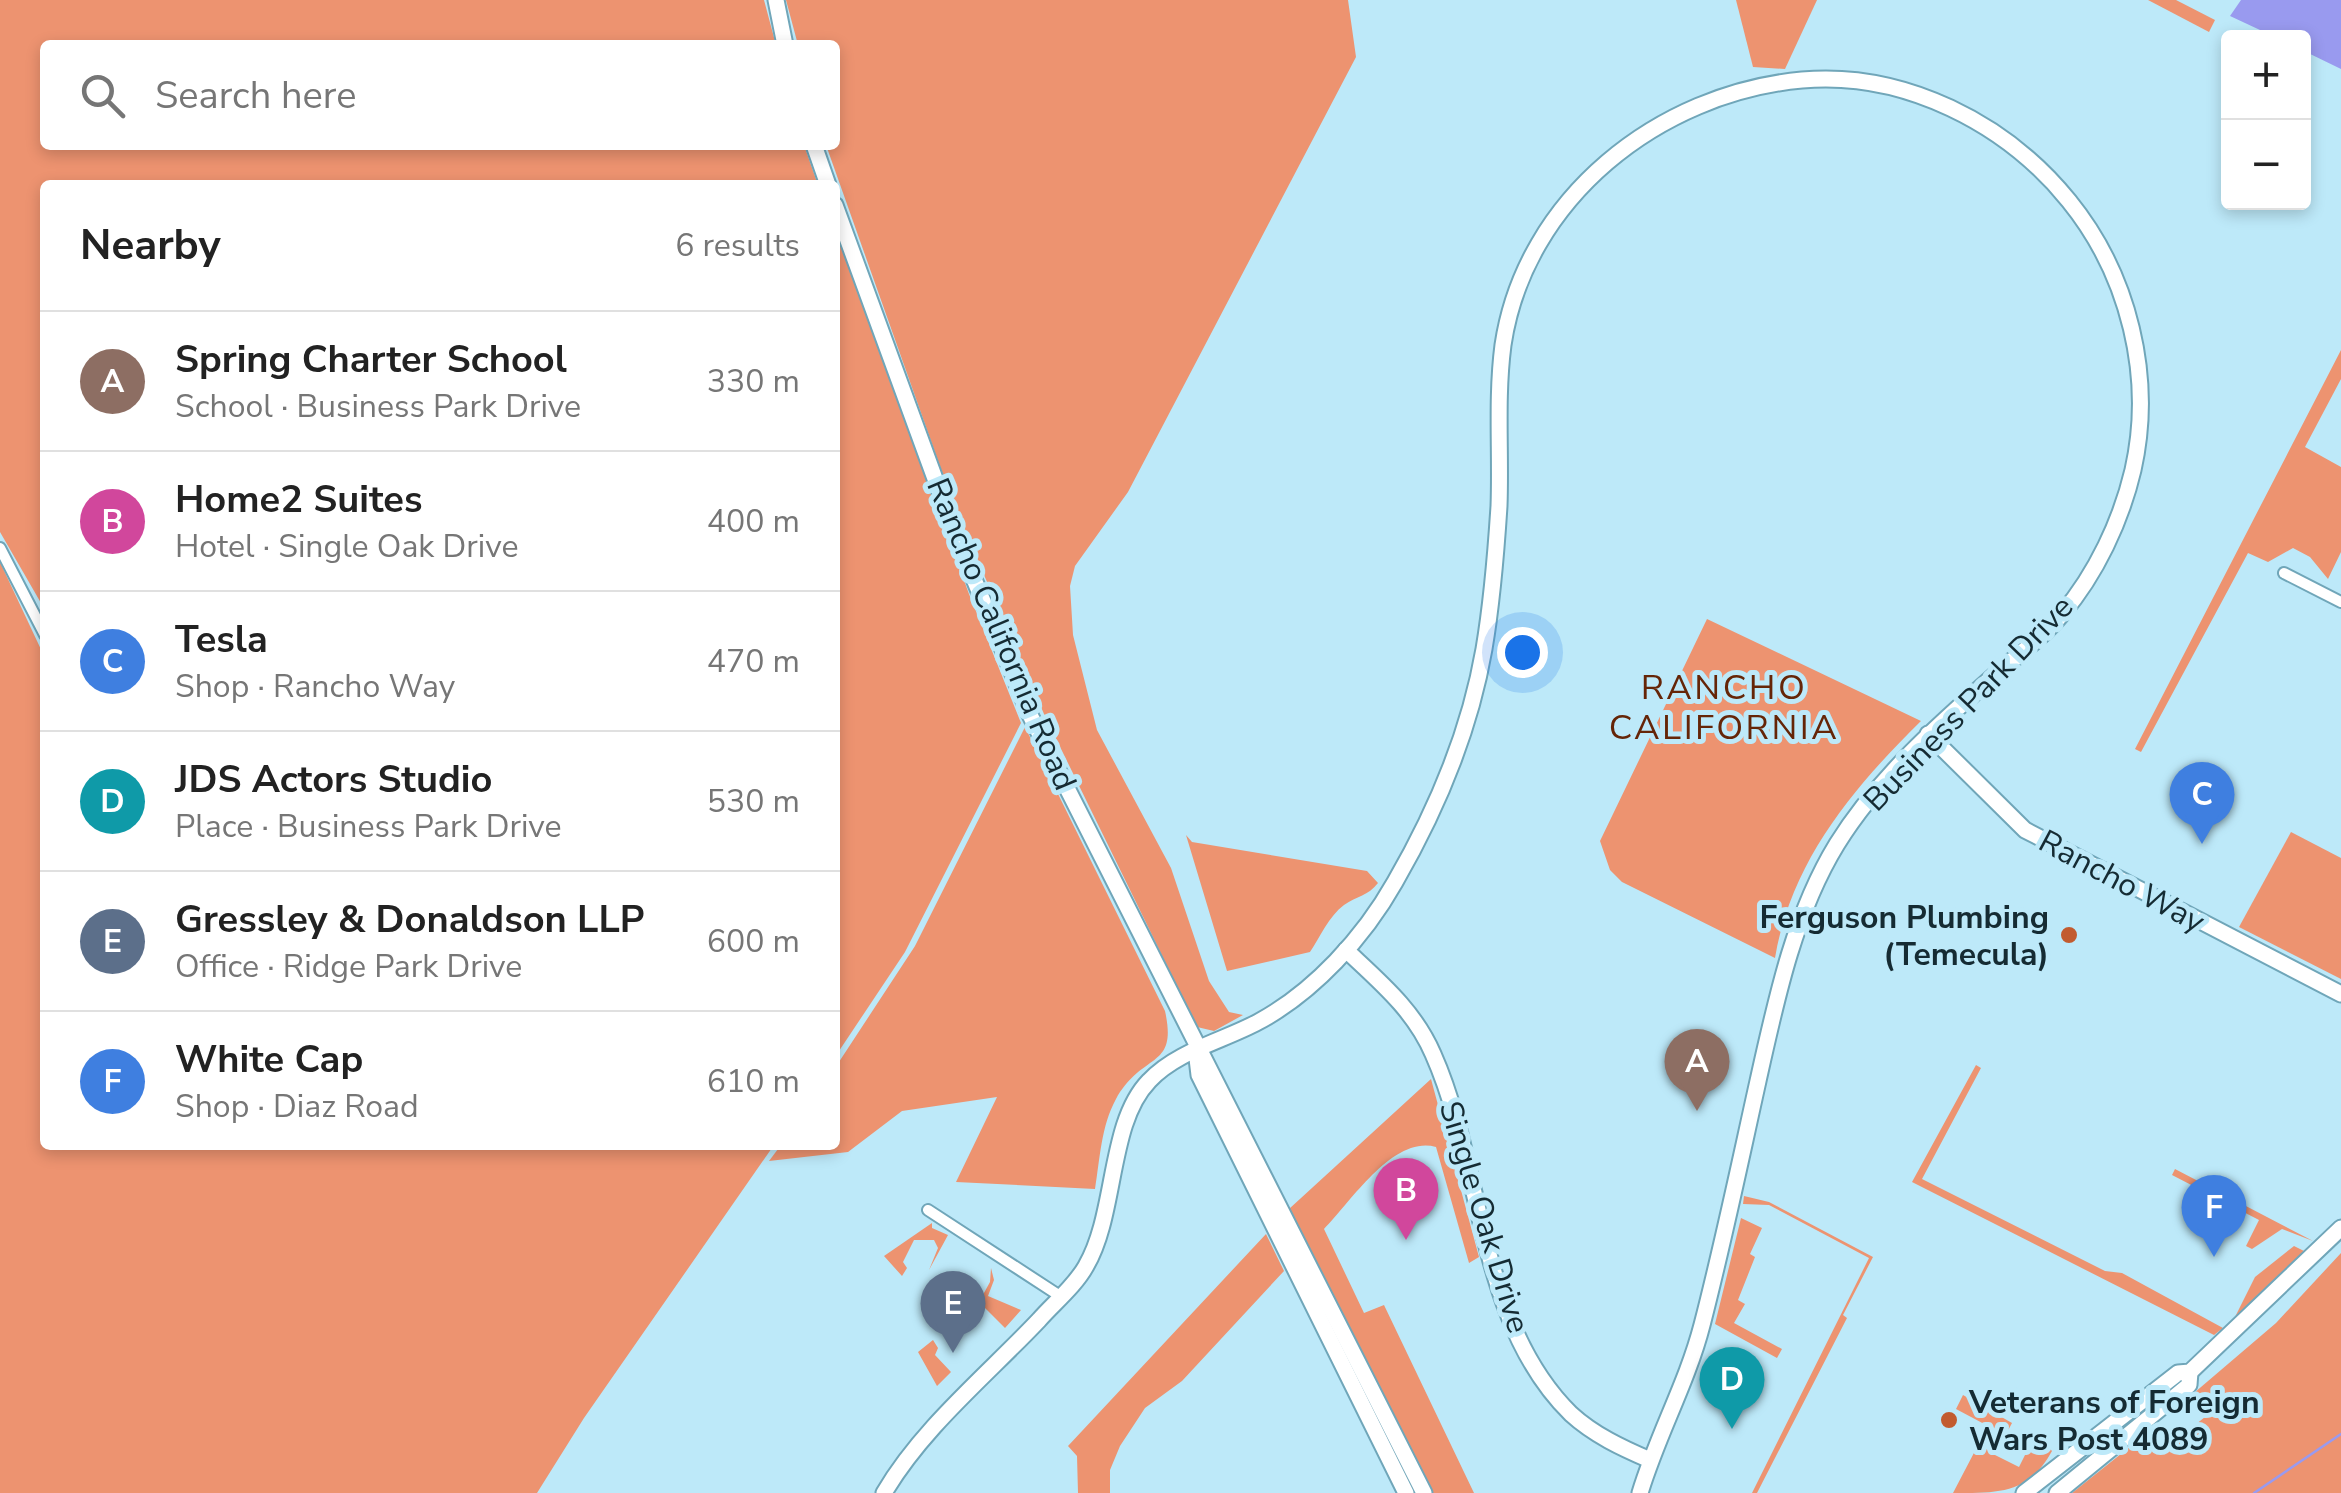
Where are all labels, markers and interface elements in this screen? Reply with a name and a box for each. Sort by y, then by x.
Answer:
map controls [2221,30,2311,210]
button: + [2221,30,2311,120]
search box [40,40,840,150]
icon: search [75,68,130,123]
text: Search here [155,70,356,121]
button: − [2221,120,2311,210]
text: Nearby [80,217,221,274]
text: 6 results [675,224,800,267]
text: Spring Charter School [175,334,567,385]
text: A [101,360,124,403]
text: 330 m [707,360,800,403]
text: School · Business Park Drive [175,385,581,428]
street label: Rancho California Road [916,472,1087,797]
text: Home2 Suites [175,474,422,525]
text: B [101,500,124,543]
text: 400 m [707,500,800,543]
text: Hotel · Single Oak Drive [175,525,518,568]
street label: Business Park Drive [1854,586,2083,821]
text: Tesla [175,614,268,665]
your location [1497,627,1548,678]
text: C [102,640,123,683]
text: 470 m [707,640,800,683]
district label: RANCHO CALIFORNIA [1609,664,1839,751]
text: Shop · Rancho Way [175,665,455,708]
text: JDS Actors Studio [175,754,492,805]
pin: C [2170,762,2234,844]
text: D [100,780,125,823]
text: 530 m [707,780,800,823]
text: Place · Business Park Drive [175,805,562,848]
street label: Rancho Way [2031,820,2213,943]
text: Gressley & Donaldson LLP [175,894,645,945]
place label: Ferguson Plumbing (Temecula) [1760,896,2049,976]
text: E [103,920,122,963]
text: 600 m [707,920,800,963]
marker: Ferguson Plumbing (Temecula) [2058,924,2080,946]
text: Office · Ridge Park Drive [175,945,522,988]
pin: A [1664,1028,1730,1111]
text: White Cap [175,1034,363,1085]
text: F [104,1060,121,1103]
text: 610 m [707,1060,800,1103]
text: Shop · Diaz Road [175,1085,419,1128]
street label: Single Oak Drive [1429,1096,1540,1338]
pin: B [1374,1158,1438,1240]
pin: F [2182,1174,2246,1257]
pin: E [920,1270,986,1353]
pin: D [1700,1346,1764,1429]
place label: Veterans of Foreign Wars Post 4089 [1968,1381,2260,1461]
marker: Veterans of Foreign Wars Post 4089 [1938,1409,1960,1431]

